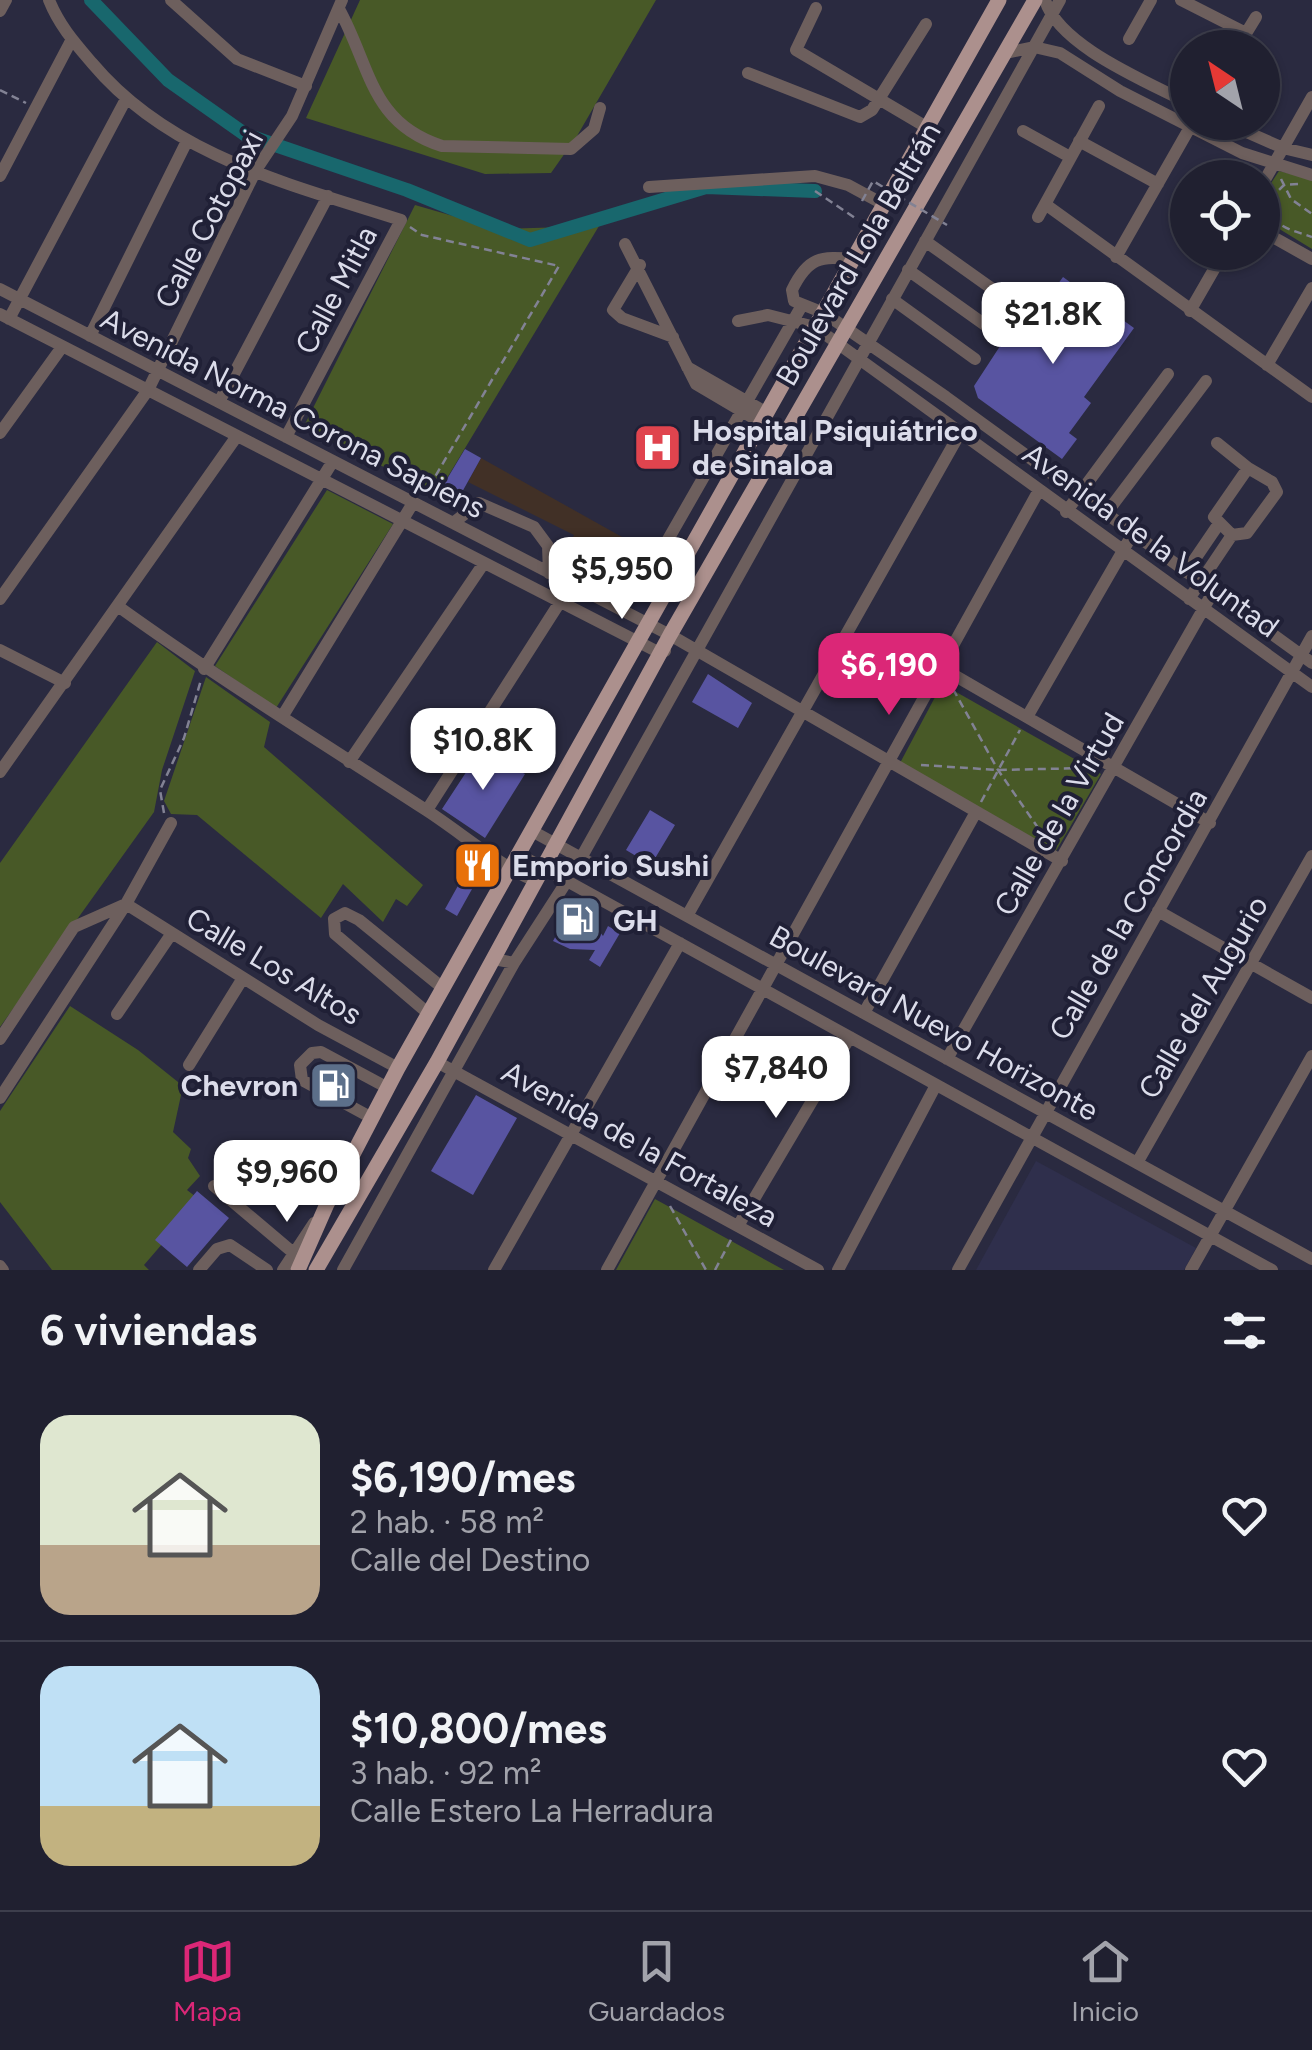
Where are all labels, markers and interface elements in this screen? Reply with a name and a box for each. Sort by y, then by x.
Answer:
north arrow [1170,30,1280,140]
map controls [1170,30,1280,270]
street label: Boulevard Lola Beltrán [768,116,948,392]
street label: Calle Cotopaxi [147,124,271,314]
button: locate [1170,160,1280,270]
street label: Calle Mitla [287,220,385,360]
pin: $21.8K [972,282,1134,367]
text: $21.8K [1004,295,1102,333]
street label: Avenida Norma Corona Sapiens [95,300,491,526]
place label: Hospital Psiquiátrico de Sinaloa [692,412,978,483]
hospital icon: Hospital Psiquiátrico de Sinaloa [631,421,683,473]
street label: Avenida de la Voluntad [1016,435,1286,645]
pin: $5,950 [541,537,703,622]
text: $5,950 [571,550,673,588]
pin: $6,190 [808,633,970,718]
text: $6,190 [840,646,938,684]
street label: Calle de la Virtud [986,706,1132,922]
pin: $10.8K [402,708,564,793]
text: $10.8K [433,721,533,759]
street label: Calle de la Concordia [1041,782,1215,1046]
restaurant icon: Emporio Sushi [451,839,503,891]
place label: Emporio Sushi [512,847,709,884]
street label: Calle del Augurio [1130,889,1276,1105]
fuel station icon: GH [552,894,604,946]
street label: Calle Los Altos [180,899,368,1033]
place label: GH [613,902,658,939]
street label: Boulevard Nuevo Horizonte [763,917,1105,1129]
pin: $7,840 [695,1036,857,1121]
text: $7,840 [724,1049,828,1087]
street label: Avenida de la Fortaleza [496,1053,784,1235]
fuel station icon: Chevron [307,1059,359,1111]
place label: Chevron [181,1067,298,1104]
pin: $9,960 [206,1140,368,1225]
text: $9,960 [236,1153,338,1191]
icon: filters [1217,1303,1272,1358]
text: 6 viviendas [40,1305,257,1356]
text: $6,190/mes [350,1452,575,1503]
icon: home [120,1455,240,1575]
icon: heart [1217,1488,1272,1543]
text: 2 hab. · 58 m² [350,1503,544,1541]
text: Calle del Destino [350,1541,590,1579]
text: $10,800/mes [350,1703,607,1754]
icon: home [120,1706,240,1826]
icon: heart [1217,1739,1272,1794]
text: 3 hab. · 92 m² [350,1754,542,1792]
text: Calle Estero La Herradura [350,1792,714,1830]
tab: Mapa [173,1934,242,2028]
tab: Guardados [588,1934,725,2028]
tab: Inicio [1071,1934,1139,2028]

